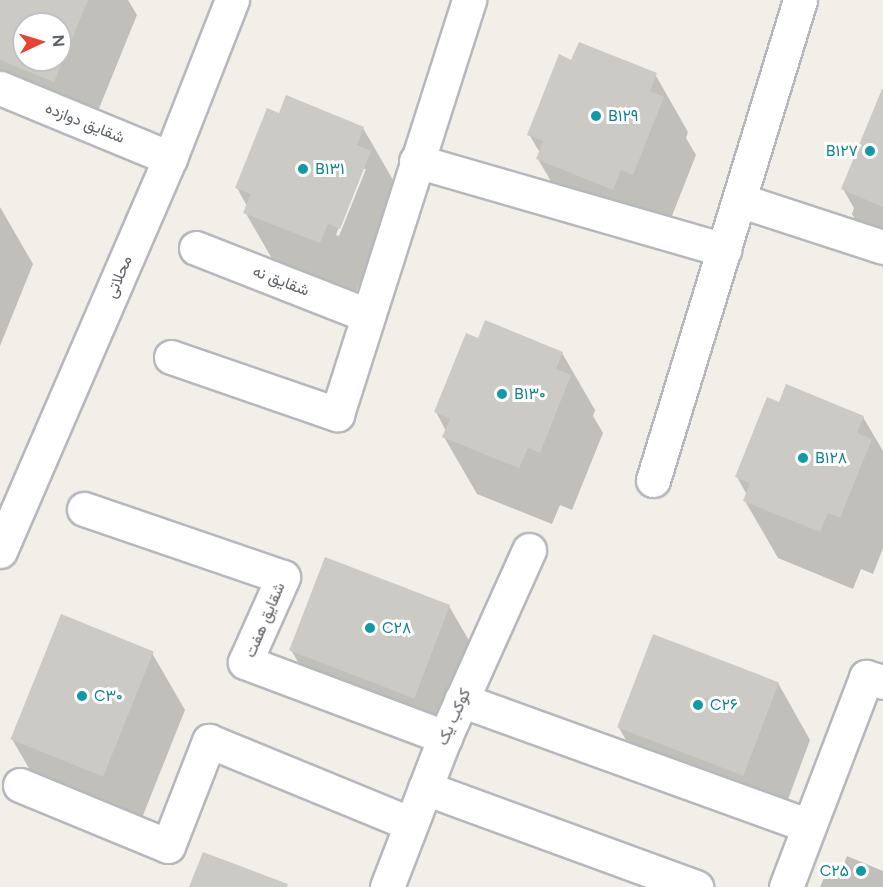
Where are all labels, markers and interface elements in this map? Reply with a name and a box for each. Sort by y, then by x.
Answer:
north arrow [12,12,72,72]
text: N [49,34,68,48]
street label: شقایق دوازده [43,98,127,148]
place label: B۱۲۹ [608,106,638,126]
marker: B۱۲۹ [589,109,603,123]
place label: B۱۲۷ [826,141,858,161]
marker: B۱۲۷ [863,144,877,158]
place label: B۱۳۱ [315,159,345,179]
marker: B۱۳۱ [296,162,310,176]
street label: محلاتی [101,253,137,301]
street label: شقایق نه [250,261,312,301]
place label: B۱۳۰ [514,384,546,404]
marker: B۱۳۰ [495,387,509,401]
place label: B۱۲۸ [815,448,847,468]
marker: B۱۲۸ [796,451,810,465]
street label: شقایق هفت [241,579,289,661]
place label: C۲۸ [382,618,411,638]
marker: C۲۸ [363,621,377,635]
place label: C۳۰ [94,686,123,706]
street label: کوکب یک [433,686,475,748]
marker: C۳۰ [75,689,89,703]
place label: C۲۶ [710,695,738,715]
marker: C۲۶ [691,698,705,712]
place label: C۲۵ [820,861,849,881]
marker: C۲۵ [854,864,868,878]

